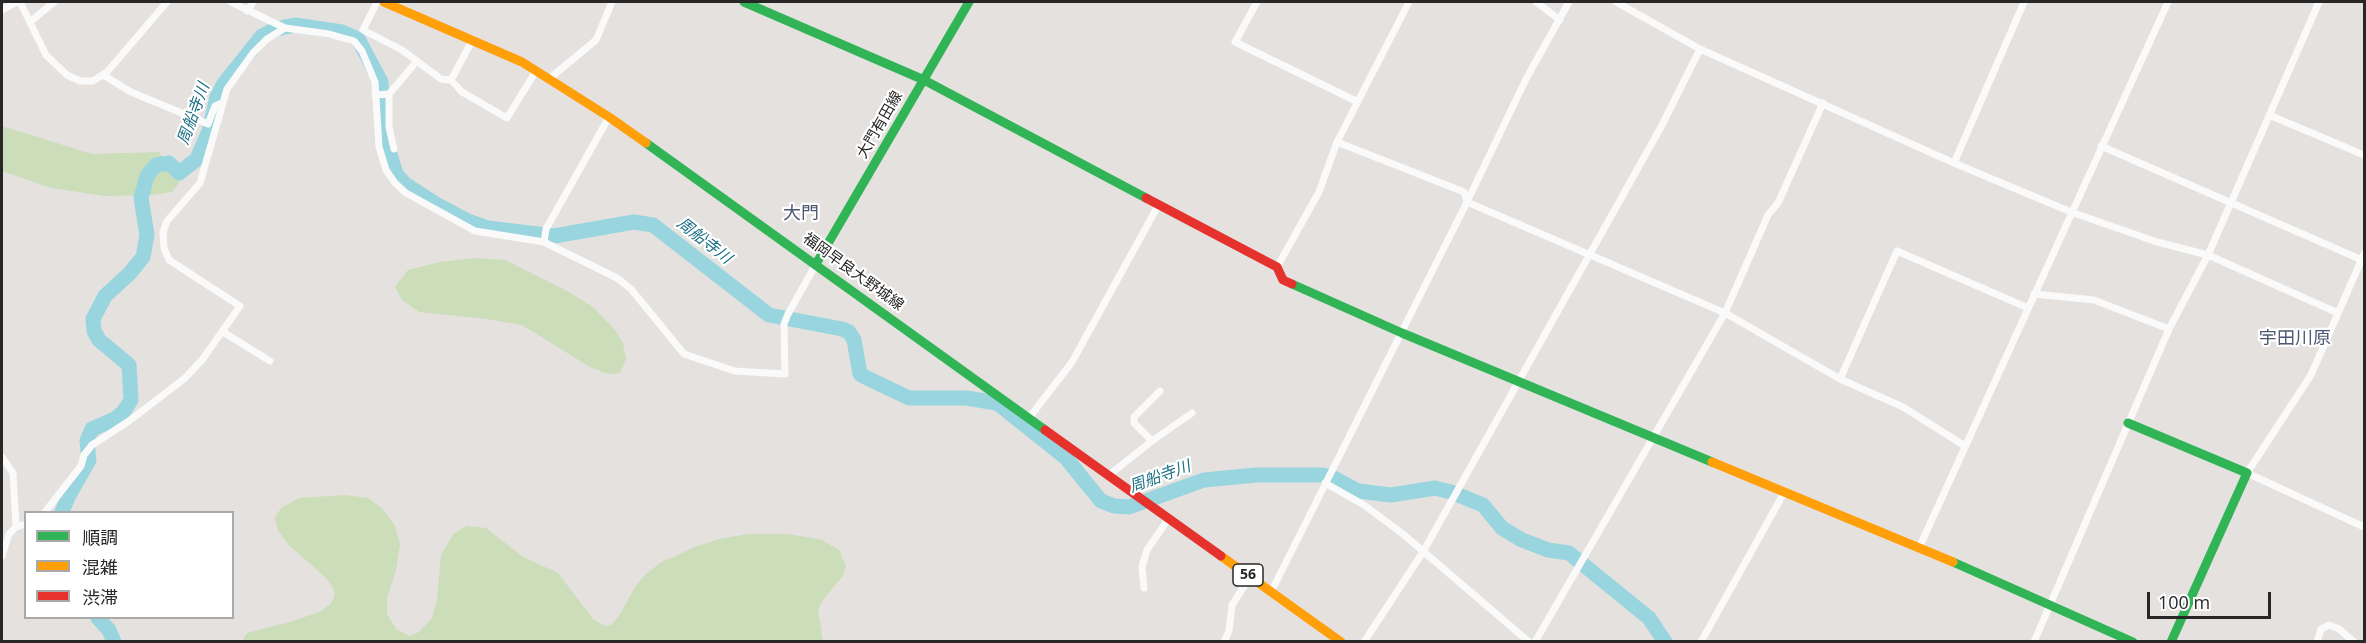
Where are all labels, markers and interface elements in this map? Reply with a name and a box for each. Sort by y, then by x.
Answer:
water label: 周船寺川 [174,81,214,147]
street label: 大門有田線 [853,88,907,162]
district label: 大門 [783,203,819,225]
water label: 周船寺川 [673,214,735,268]
street label: 福岡早良大野城線 [799,229,907,315]
district label: 宇田川原 [2259,328,2331,350]
water label: 周船寺川 [1127,457,1193,497]
legend [24,511,234,619]
text: 順調 [82,525,118,549]
text: 混雑 [82,555,118,579]
road number: 56 [1233,564,1263,586]
scale bar [2150,580,2274,618]
text: 渋滞 [82,585,118,609]
text: 100 m [2158,590,2210,614]

